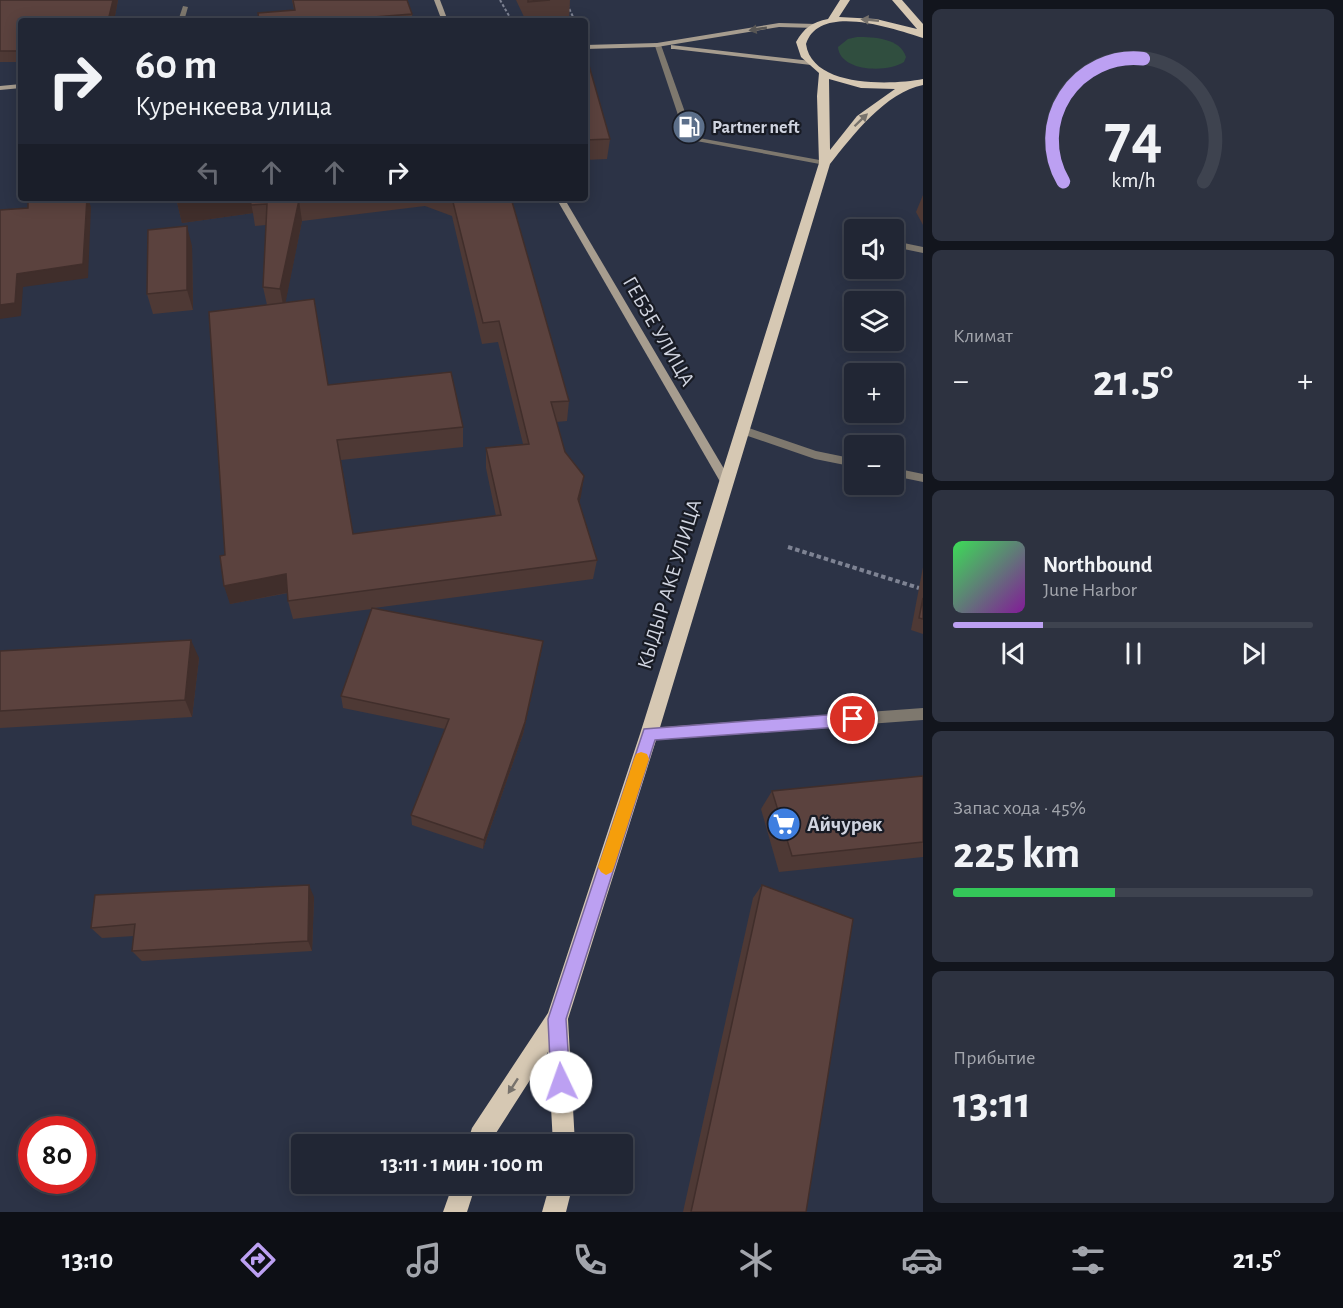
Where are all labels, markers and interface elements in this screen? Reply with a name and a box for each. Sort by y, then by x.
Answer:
one-way arrow [861,15,880,25]
one-way arrow [748,24,767,33]
icon: right [36,42,114,120]
text: 60 m [135,44,217,86]
text: Куренкеева улица [135,93,332,120]
text: 74 [1104,106,1162,168]
fuel station icon: Partner neft [671,109,707,145]
one-way arrow [854,113,869,127]
place label: Partner neft [712,119,800,137]
icon: left [192,156,225,189]
icon: ahead [255,156,288,189]
icon: ahead [318,156,351,189]
icon: right [381,156,414,189]
text: km/h [1111,170,1155,191]
map controls [844,219,904,495]
button: sound [844,219,904,279]
street label: ГЕБЗЕ УЛИЦА [619,273,698,390]
button: layers [844,291,904,351]
text: Климат [953,326,1013,346]
text: 21.5° [1093,359,1173,404]
button: + [844,363,904,423]
text: − [953,365,969,398]
text: + [1297,365,1313,398]
button: − [844,435,904,495]
street label: КЫДЫР АКЕ УЛИЦА [634,497,705,672]
text: Northbound [1043,554,1152,576]
text: June Harbor [1043,580,1137,600]
icon: previous [997,637,1030,670]
icon: pause [1117,637,1150,670]
icon: next [1237,637,1270,670]
pin [827,693,878,744]
icon: arrive [836,702,869,735]
text: Запас хода · 45% [953,798,1086,818]
supermarket icon: Айчурөк [766,806,802,842]
place label: Айчурөк [807,814,883,835]
text: 225 km [953,831,1080,876]
text: Прибытие [953,1048,1035,1068]
position arrow [529,1050,593,1114]
one-way arrow [508,1077,519,1094]
text: 13:11 [953,1081,1031,1126]
speed limit sign: 80 [18,1116,96,1194]
text: 13:11 · 1 мин · 100 m [381,1153,543,1175]
icon: directions [237,1239,279,1281]
icon: music [403,1239,445,1281]
icon: phone [569,1239,611,1281]
icon: climate [735,1239,777,1281]
icon: car [901,1239,943,1281]
icon: filters [1067,1239,1109,1281]
text: 13:10 [62,1246,113,1273]
text: 21.5° [1233,1246,1281,1273]

